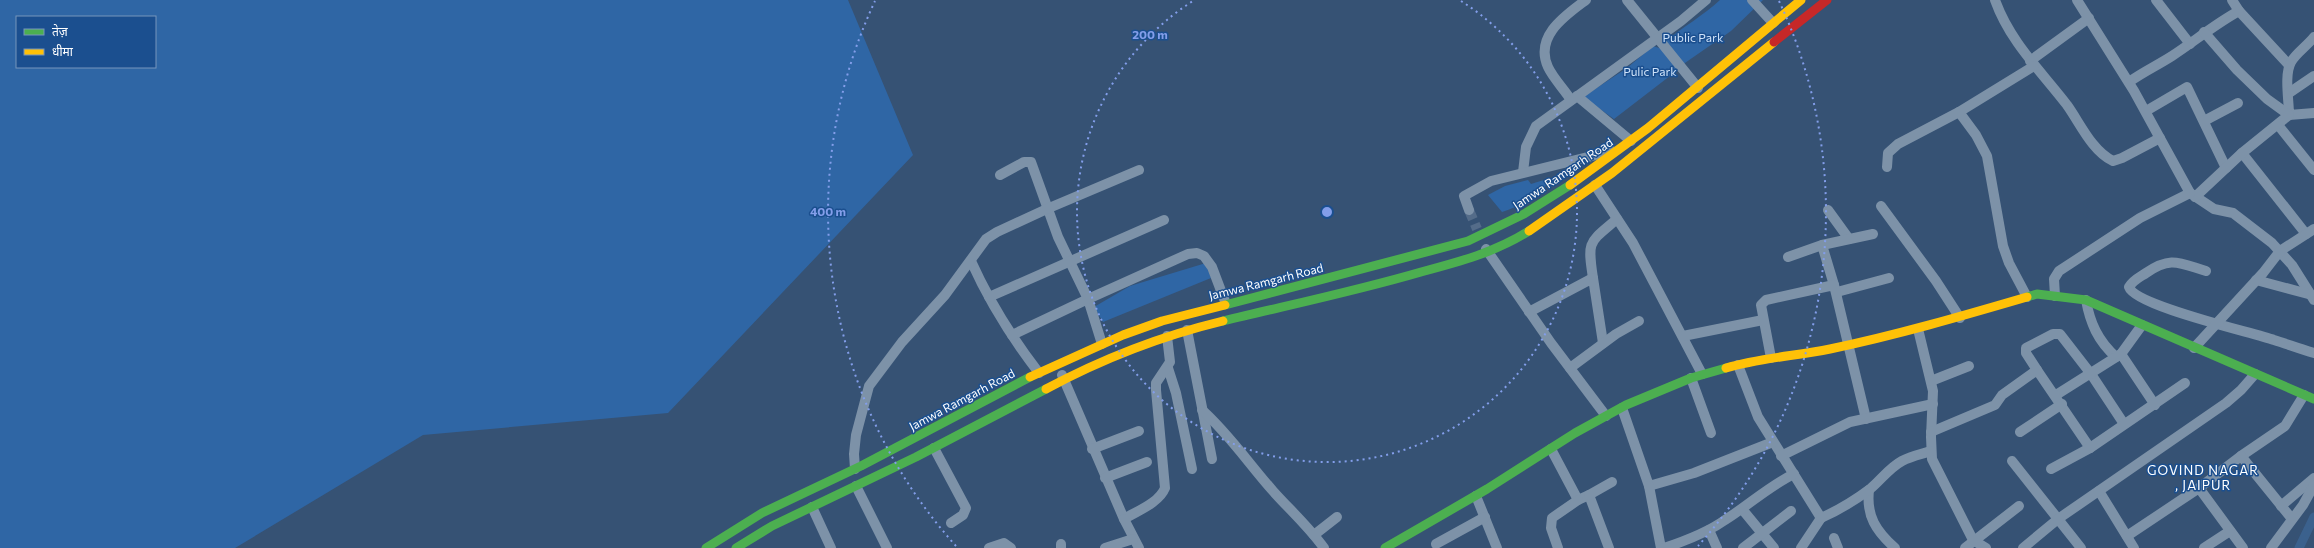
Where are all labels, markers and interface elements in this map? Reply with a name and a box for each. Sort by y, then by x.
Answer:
legend [16,16,156,68]
text: तेज़ [52,24,69,38]
text: 200 m [1132,27,1168,41]
park label: Public Park [1663,30,1724,44]
text: धीमा [52,44,74,58]
park label: Pulic Park [1623,64,1677,78]
street label: Jamwa Ramgarh Road [1510,134,1616,213]
text: 400 m [810,204,846,218]
centre of rings [1320,205,1334,219]
street label: Jamwa Ramgarh Road [1207,260,1325,303]
street label: Jamwa Ramgarh Road [906,365,1017,434]
district label: GOVIND NAGAR , JAIPUR [2147,462,2259,493]

